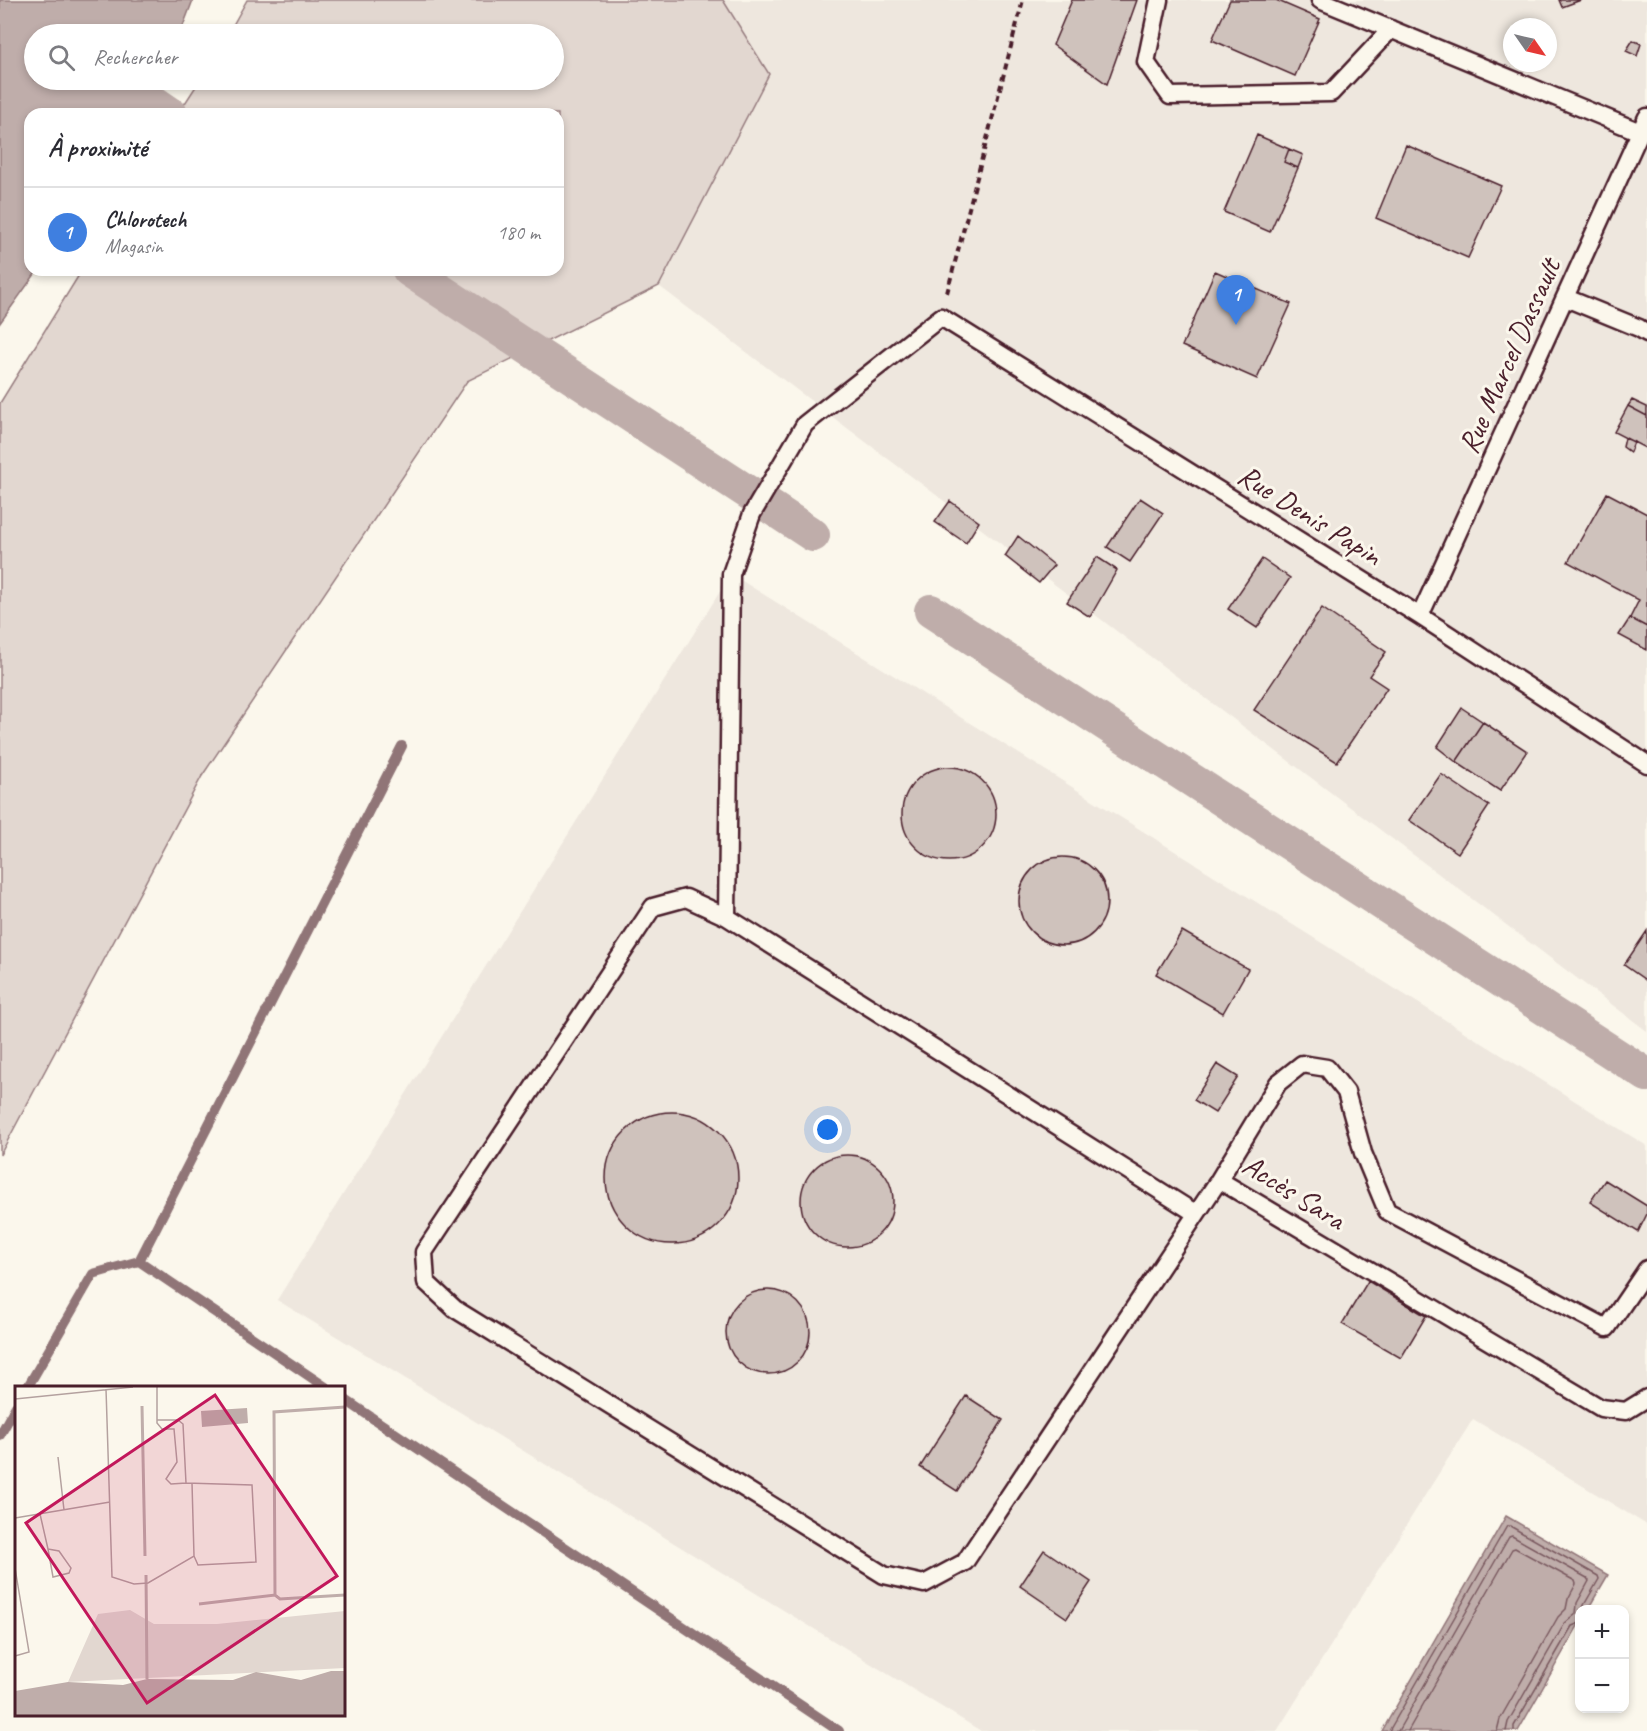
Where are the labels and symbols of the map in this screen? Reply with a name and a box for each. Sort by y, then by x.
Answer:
north arrow [1503,18,1557,72]
street label: Rue Marcel Dassault [1449,250,1570,459]
pin: 1 [1216,276,1256,325]
street label: Rue Denis Papin [1231,456,1390,575]
your location [813,1115,842,1144]
street label: Accès Sara [1236,1146,1354,1239]
inset map [15,1386,345,1716]

